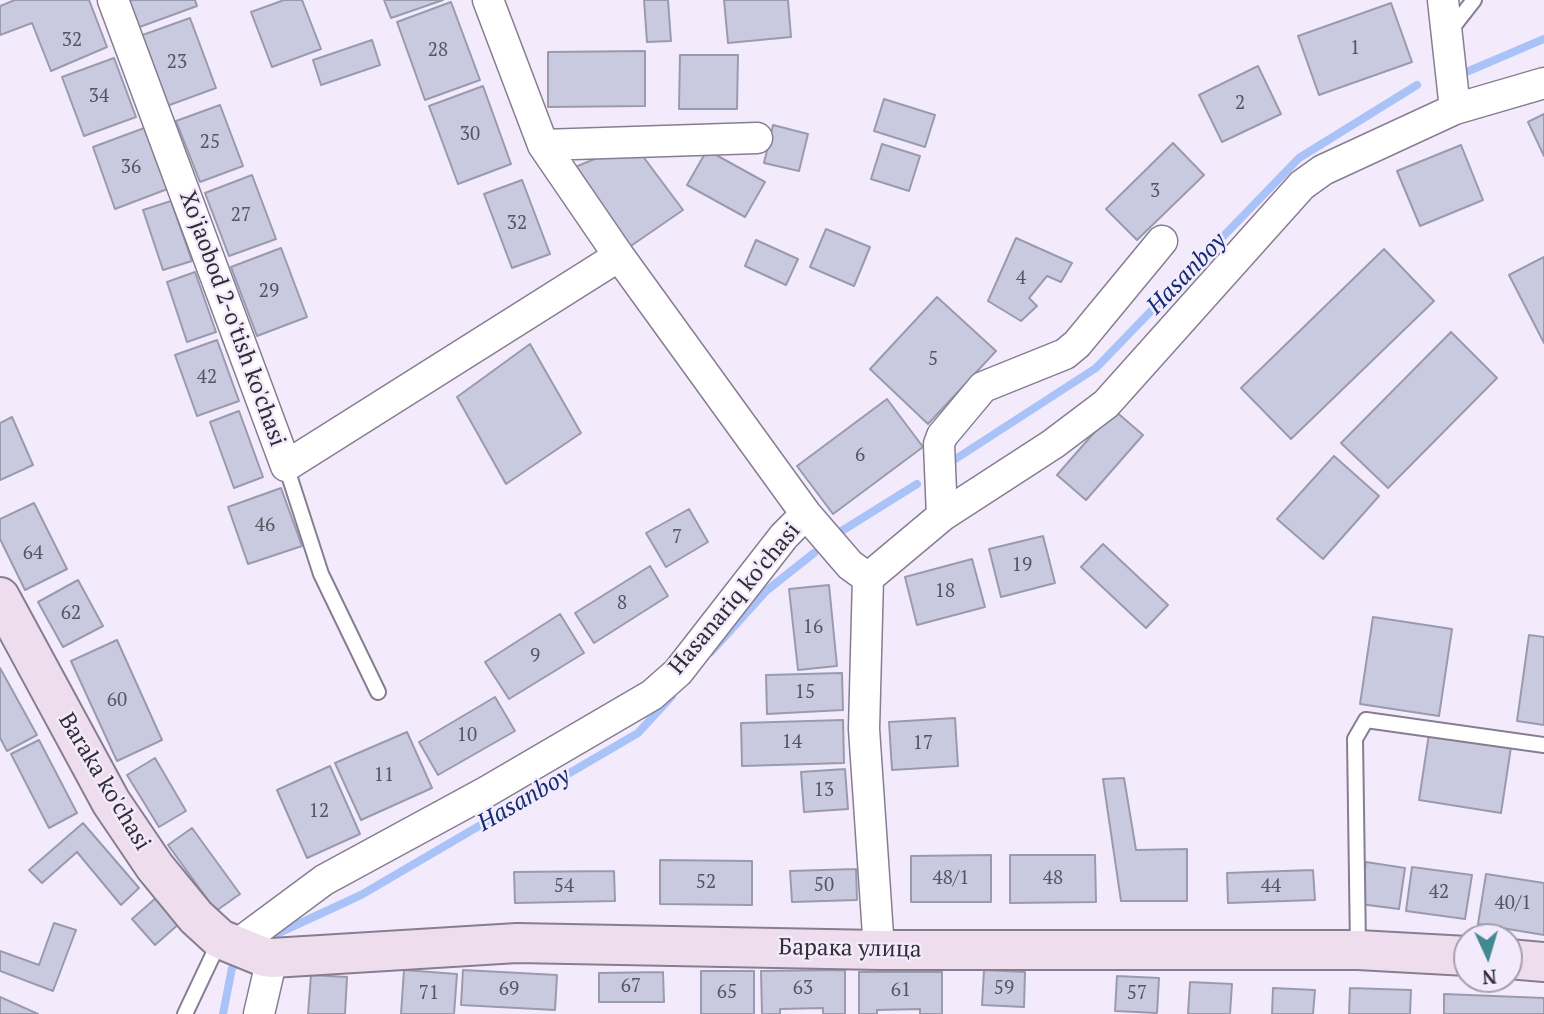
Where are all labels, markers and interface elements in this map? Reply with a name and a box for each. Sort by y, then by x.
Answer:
house number: 32 [62,30,82,52]
house number: 1 [1350,38,1360,60]
house number: 28 [428,40,448,62]
house number: 23 [167,52,187,74]
house number: 34 [89,86,109,108]
house number: 2 [1235,93,1245,115]
house number: 30 [460,124,480,146]
house number: 25 [200,132,220,154]
house number: 36 [121,157,141,179]
house number: 3 [1150,181,1160,203]
street label: Xo'jaobod 2-o'tish ko'chasi [173,188,291,450]
house number: 27 [231,205,251,227]
house number: 32 [507,213,527,235]
water label: Hasanboy [1141,227,1233,321]
house number: 4 [1016,268,1026,290]
house number: 29 [259,281,279,303]
house number: 5 [928,349,938,371]
house number: 42 [197,367,217,389]
house number: 6 [855,445,865,467]
house number: 46 [255,515,275,537]
street label: Hasanariq ko'chasi [664,518,806,680]
house number: 7 [672,527,682,549]
house number: 64 [23,543,43,565]
house number: 19 [1012,555,1032,577]
house number: 18 [935,581,955,603]
house number: 8 [617,593,627,615]
house number: 62 [61,603,81,625]
house number: 16 [803,617,823,639]
house number: 9 [530,646,540,668]
house number: 15 [795,682,815,704]
house number: 60 [107,690,127,712]
street label: Baraka ko'chasi [52,708,156,856]
house number: 10 [457,725,477,747]
house number: 14 [782,732,802,754]
house number: 17 [913,733,933,755]
water label: Hasanboy [473,762,575,838]
house number: 11 [374,765,394,787]
house number: 13 [814,780,834,802]
house number: 12 [309,801,329,823]
house number: 48/1 [933,868,969,890]
house number: 48 [1043,868,1063,890]
house number: 52 [696,872,716,894]
house number: 50 [814,875,834,897]
house number: 54 [554,876,574,898]
house number: 44 [1261,876,1281,898]
house number: 42 [1429,882,1449,904]
house number: 40/1 [1495,893,1531,915]
north arrow [1453,923,1523,993]
street label: Барака улица [778,934,922,964]
text: N [1481,964,1497,990]
house number: 67 [621,976,641,998]
house number: 63 [793,978,813,1000]
house number: 59 [994,978,1014,1000]
house number: 69 [499,979,519,1001]
house number: 61 [891,980,911,1002]
house number: 65 [717,982,737,1004]
house number: 71 [419,983,439,1005]
house number: 57 [1127,983,1147,1005]

